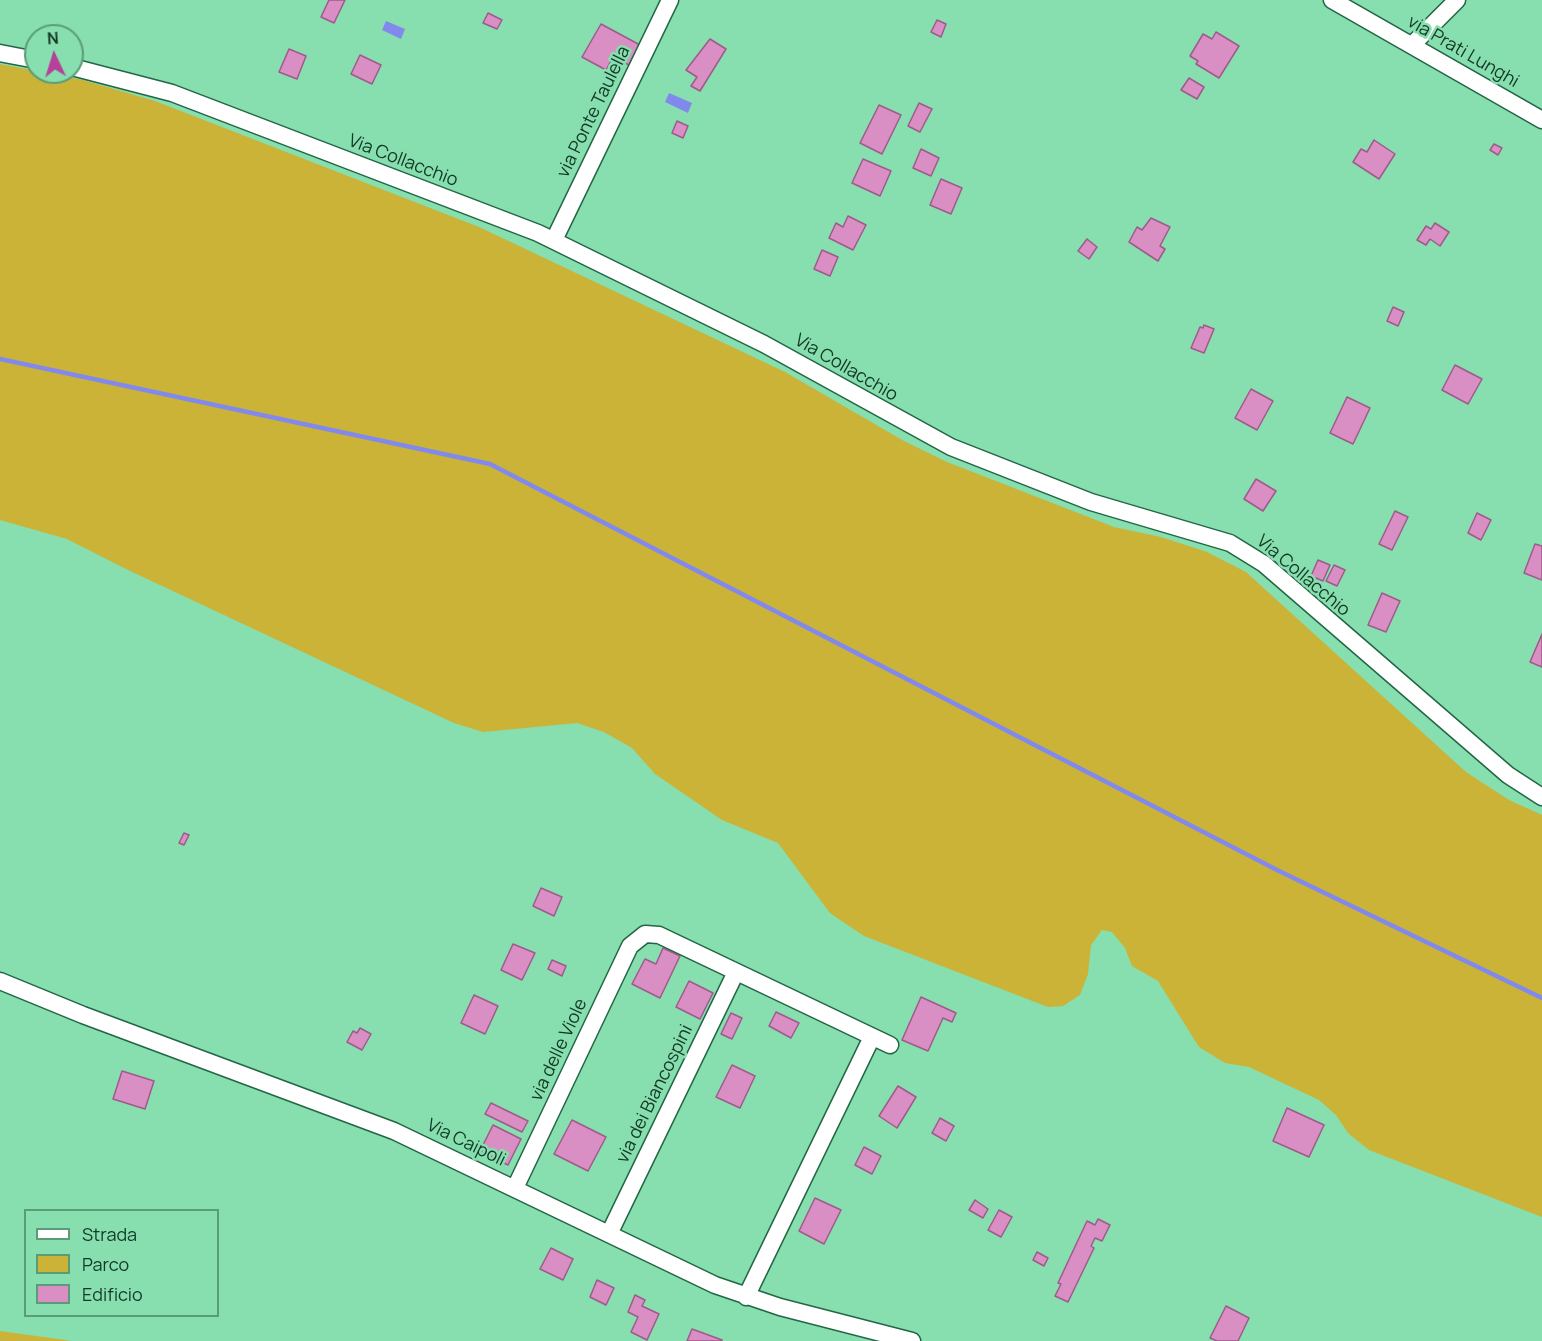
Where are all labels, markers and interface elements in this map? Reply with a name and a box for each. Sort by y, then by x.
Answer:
street label: via Prati Lunghi [1403,11,1523,93]
north arrow [24,24,84,84]
text: N [46,27,59,49]
street label: via Ponte Taulella [553,43,635,181]
street label: Via Collacchio [345,130,461,192]
street label: Via Collacchio [791,330,901,406]
street label: Via Collacchio [1252,531,1354,621]
street label: via delle Viole [526,995,592,1105]
street label: via dei Biancospini [612,1021,698,1167]
street label: Via Caipoli [423,1115,509,1171]
legend [24,1209,219,1317]
text: Strada [82,1222,137,1246]
text: Parco [82,1252,129,1276]
text: Edificio [82,1282,143,1306]

